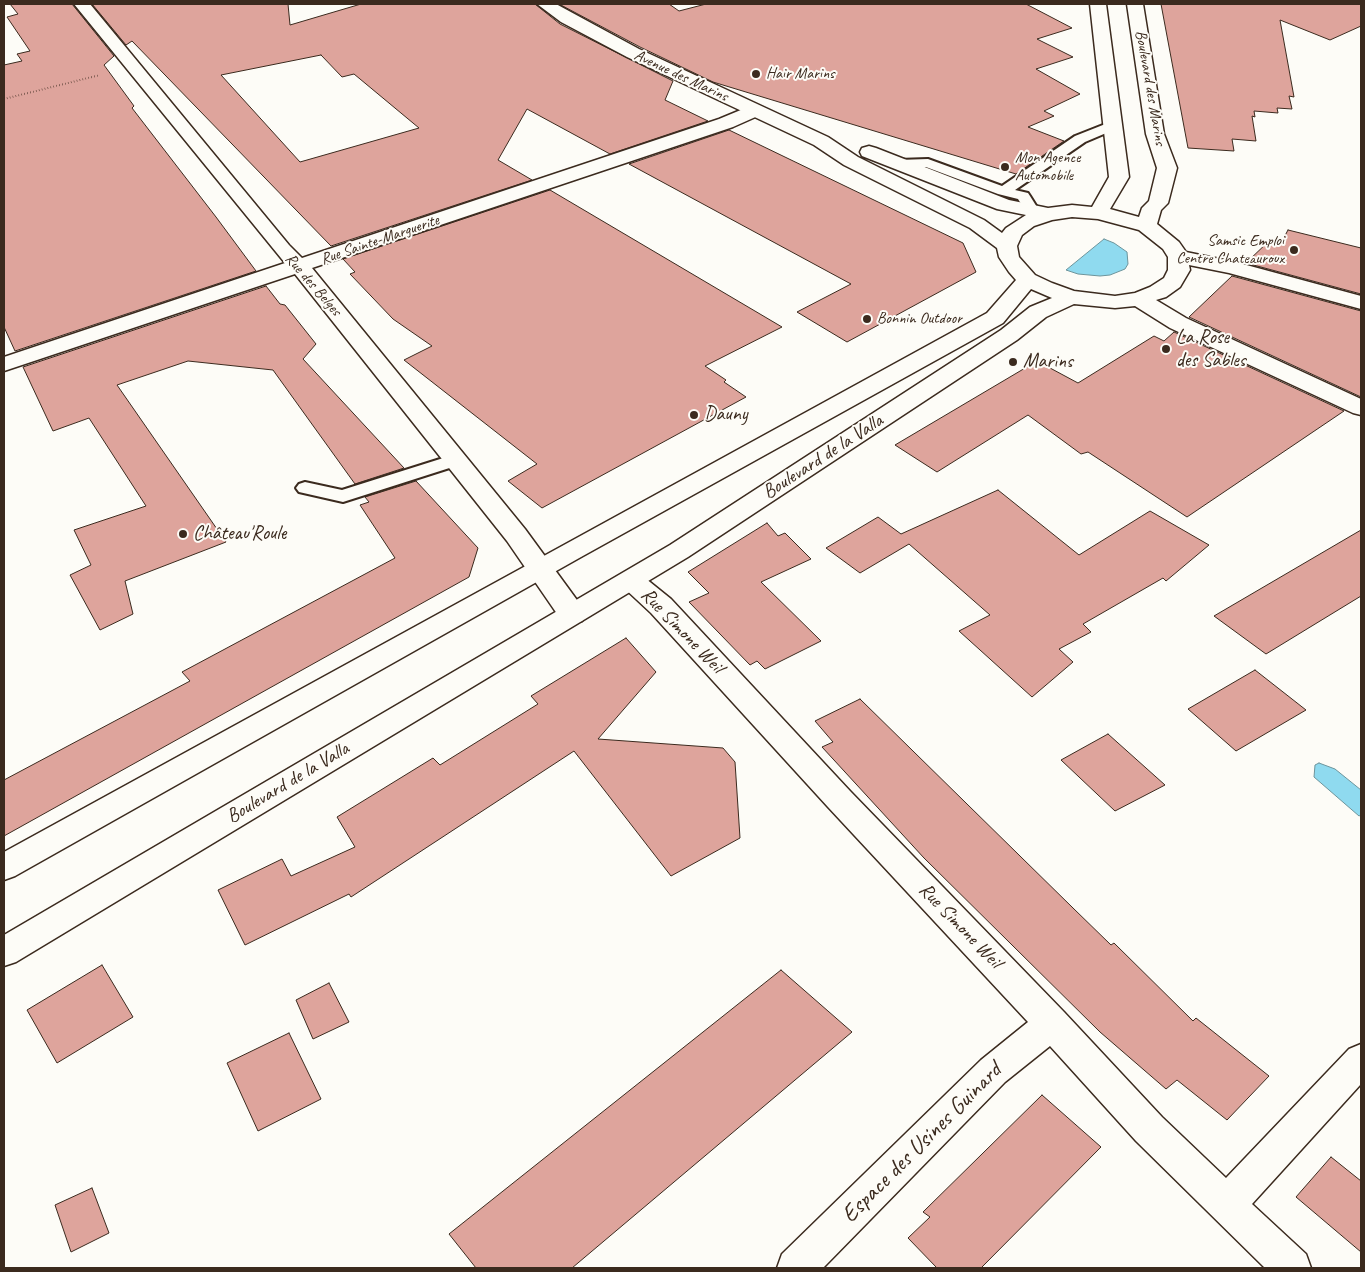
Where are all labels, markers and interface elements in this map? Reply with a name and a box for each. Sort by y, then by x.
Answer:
street label: Boulevard des Marins [1130,29,1170,147]
street label: Avenue des Marins [631,46,731,106]
place label: Hair Marins [766,64,835,84]
marker: Hair Marins [750,68,762,80]
place label: Mon Agence Automobile [1015,148,1081,186]
marker: Mon Agence Automobile [999,161,1011,173]
street label: Rue Sainte-Marguerite [318,211,442,269]
place label: Samsic Emploi Centre Chateauroux [1176,231,1284,269]
marker: Samsic Emploi Centre Chateauroux [1288,244,1300,256]
street label: Rue des Belges [281,250,345,320]
place label: Bonnin Outdoor [877,309,962,329]
marker: Bonnin Outdoor [861,313,873,325]
place label: La Rose des Sables [1176,326,1246,373]
marker: La Rose des Sables [1160,343,1172,355]
place label: Marins [1023,350,1073,374]
marker: Marins [1007,356,1019,368]
place label: Dauny [704,403,748,427]
marker: Dauny [688,409,700,421]
street label: Boulevard de la Valla [758,409,888,505]
place label: Château'Roule [193,522,286,546]
marker: Château'Roule [177,528,189,540]
street label: Rue Simone Weil [635,583,729,679]
street label: Boulevard de la Valla [222,737,354,829]
street label: Rue Simone Weil [913,878,1007,974]
street label: Espace des Usines Guinard [836,1057,1008,1229]

